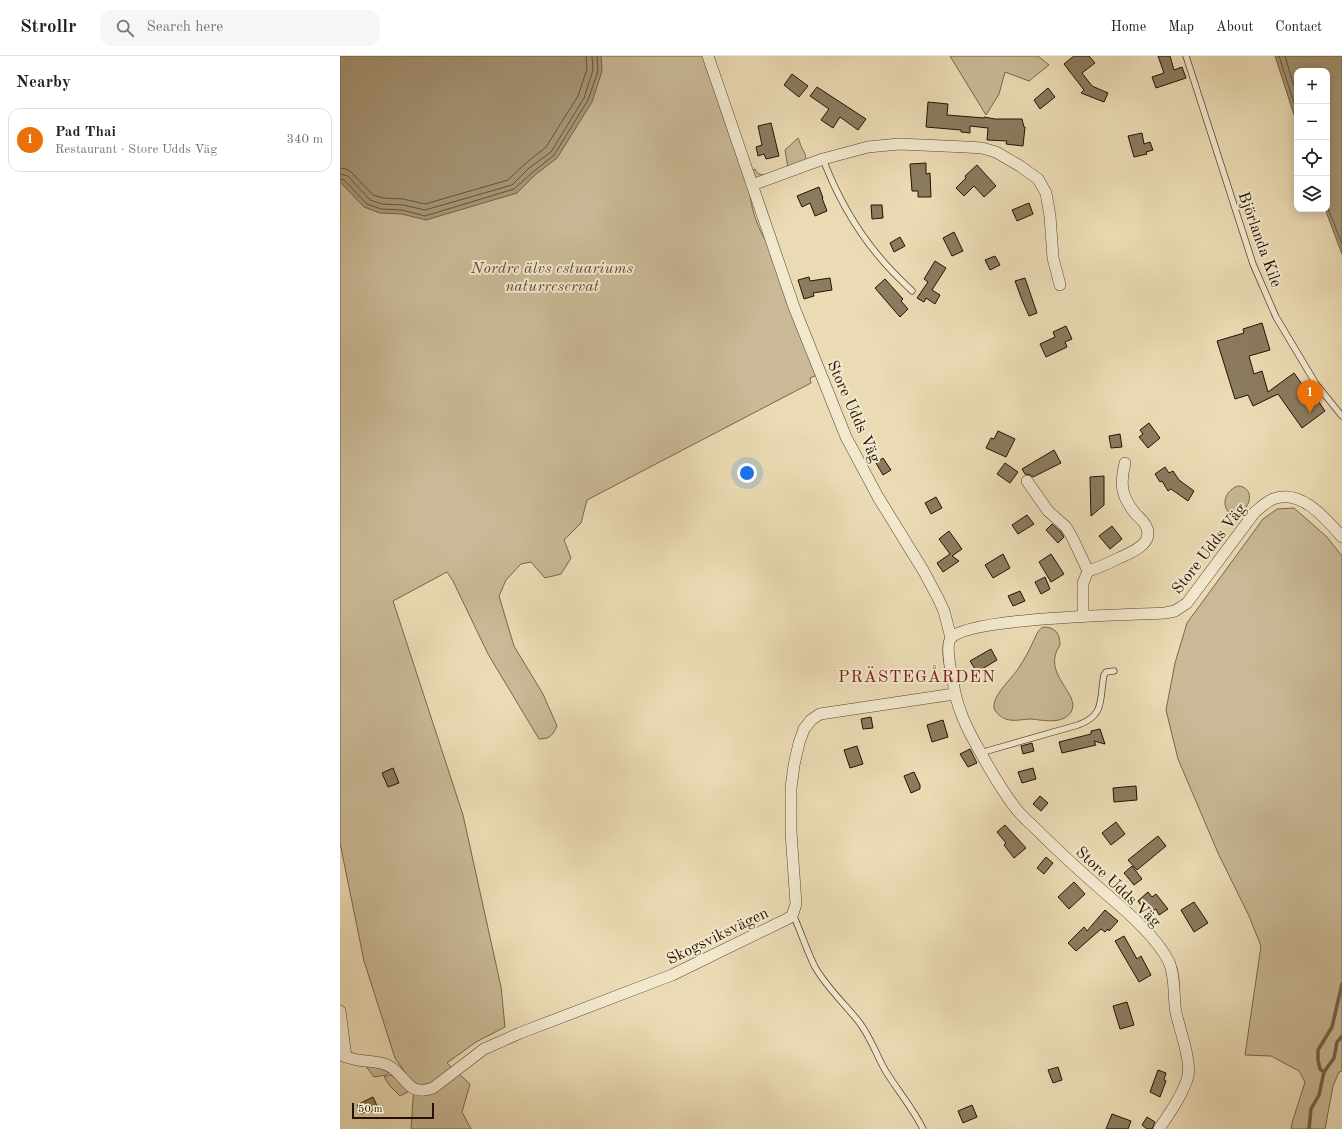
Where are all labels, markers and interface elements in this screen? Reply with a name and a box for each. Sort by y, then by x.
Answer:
search box [100,10,380,46]
icon: search [114,17,136,39]
text: Strollr [20,18,76,37]
text: Search here [146,20,223,35]
text: Home [1111,20,1146,34]
text: Map [1168,20,1194,34]
text: About [1216,20,1253,34]
text: Contact [1275,20,1322,34]
map controls [1294,68,1330,212]
button: + [1294,68,1330,104]
text: Nearby [16,74,71,91]
button: − [1294,104,1330,140]
text: Pad Thai [55,125,116,140]
text: 1 [26,133,34,146]
text: 340 m [286,133,323,146]
button: locate [1294,140,1330,176]
text: Restaurant · Store Udds Väg [55,143,217,156]
button: layers [1294,176,1330,212]
street label: Björlanda Kile [1234,190,1284,290]
park label: Nordre älvs estuariums naturreservat [470,261,633,295]
street label: Store Udds Väg [824,358,883,465]
pin: 1 [1297,380,1323,413]
your location [737,463,757,483]
street label: Store Udds Väg [1170,501,1250,597]
district label: PRÄSTEGÅRDEN [838,665,996,686]
street label: Store Udds Väg [1072,844,1163,931]
street label: Skogsviksvägen [665,905,772,968]
scale bar [352,1101,434,1120]
text: 50 m [358,1104,383,1115]

